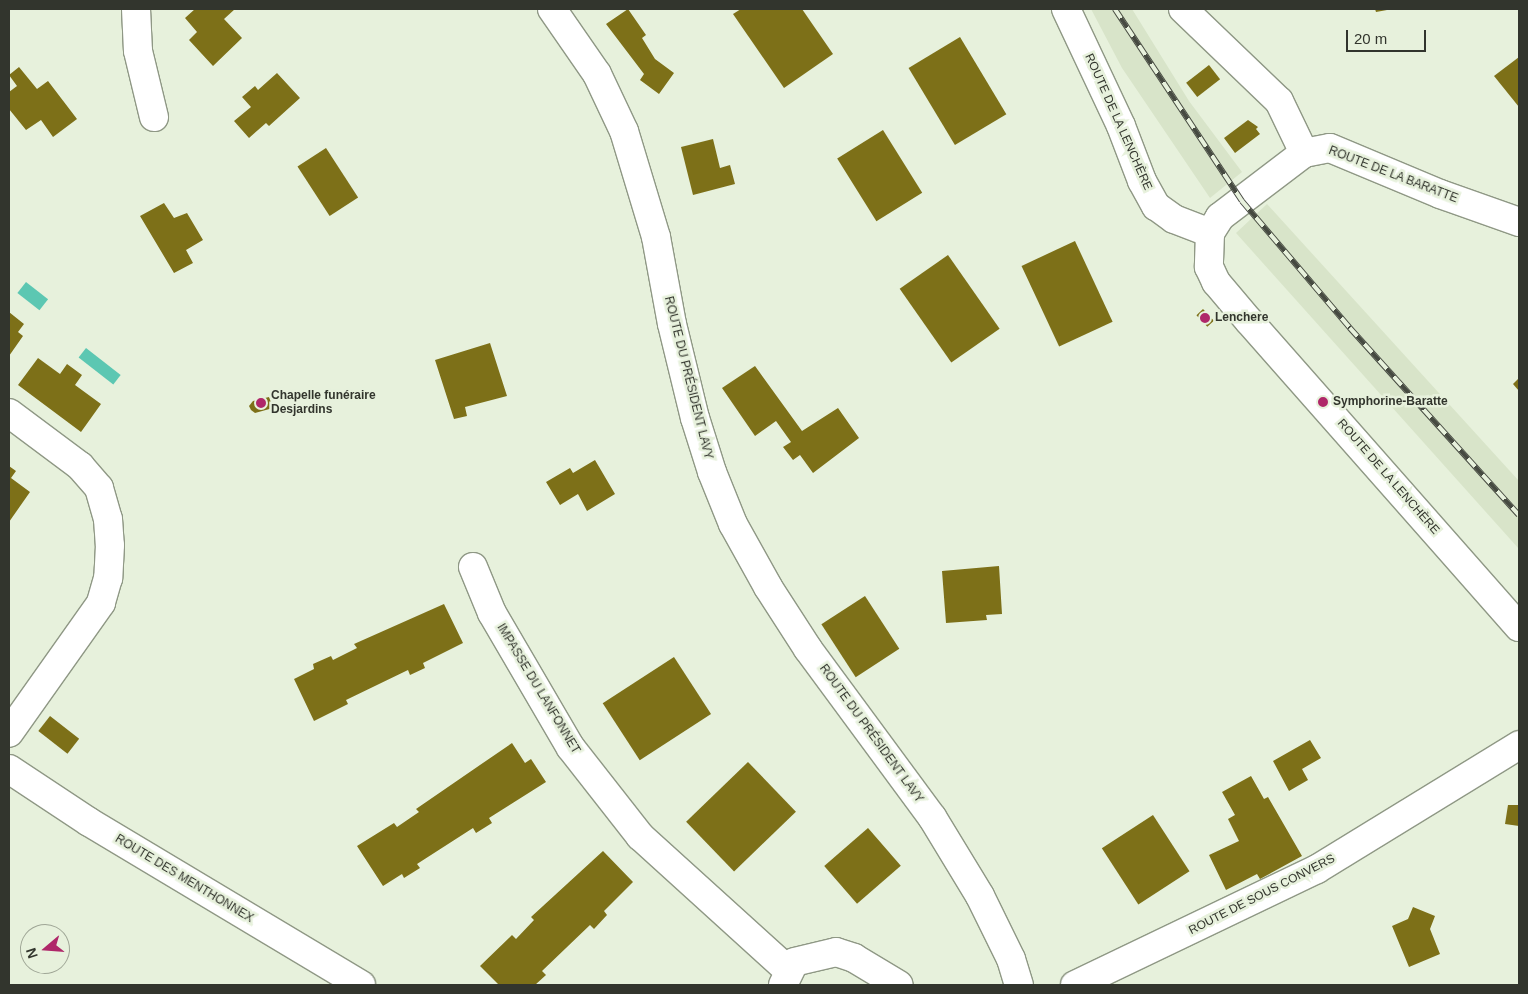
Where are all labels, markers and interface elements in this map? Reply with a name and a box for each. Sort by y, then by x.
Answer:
scale bar [1348,20,1428,52]
text: 20 m [1354,30,1387,47]
street label: ROUTE DE LA LENCHÈRE [1081,51,1155,193]
street label: ROUTE DE LA BARATTE [1326,144,1460,206]
street label: ROUTE DU PRÉSIDENT LAVY [661,295,715,461]
place label: Lenchere [1215,311,1268,325]
marker: Lenchere [1199,312,1211,324]
place label: Chapelle funéraire Desjardins [271,389,376,417]
place label: Symphorine-Baratte [1333,395,1448,409]
marker: Symphorine-Baratte [1317,396,1329,408]
marker: Chapelle funéraire Desjardins [255,397,267,409]
street label: ROUTE DE LA LENCHÈRE [1334,416,1442,538]
street label: IMPASSE DU LANFONNET [493,621,583,757]
street label: ROUTE DU PRÉSIDENT LAVY [816,662,926,806]
street label: ROUTE DES MENTHONNEX [112,832,256,926]
street label: ROUTE DE SOUS CONVERS [1187,852,1337,938]
north arrow [20,924,70,974]
text: N [23,946,41,961]

